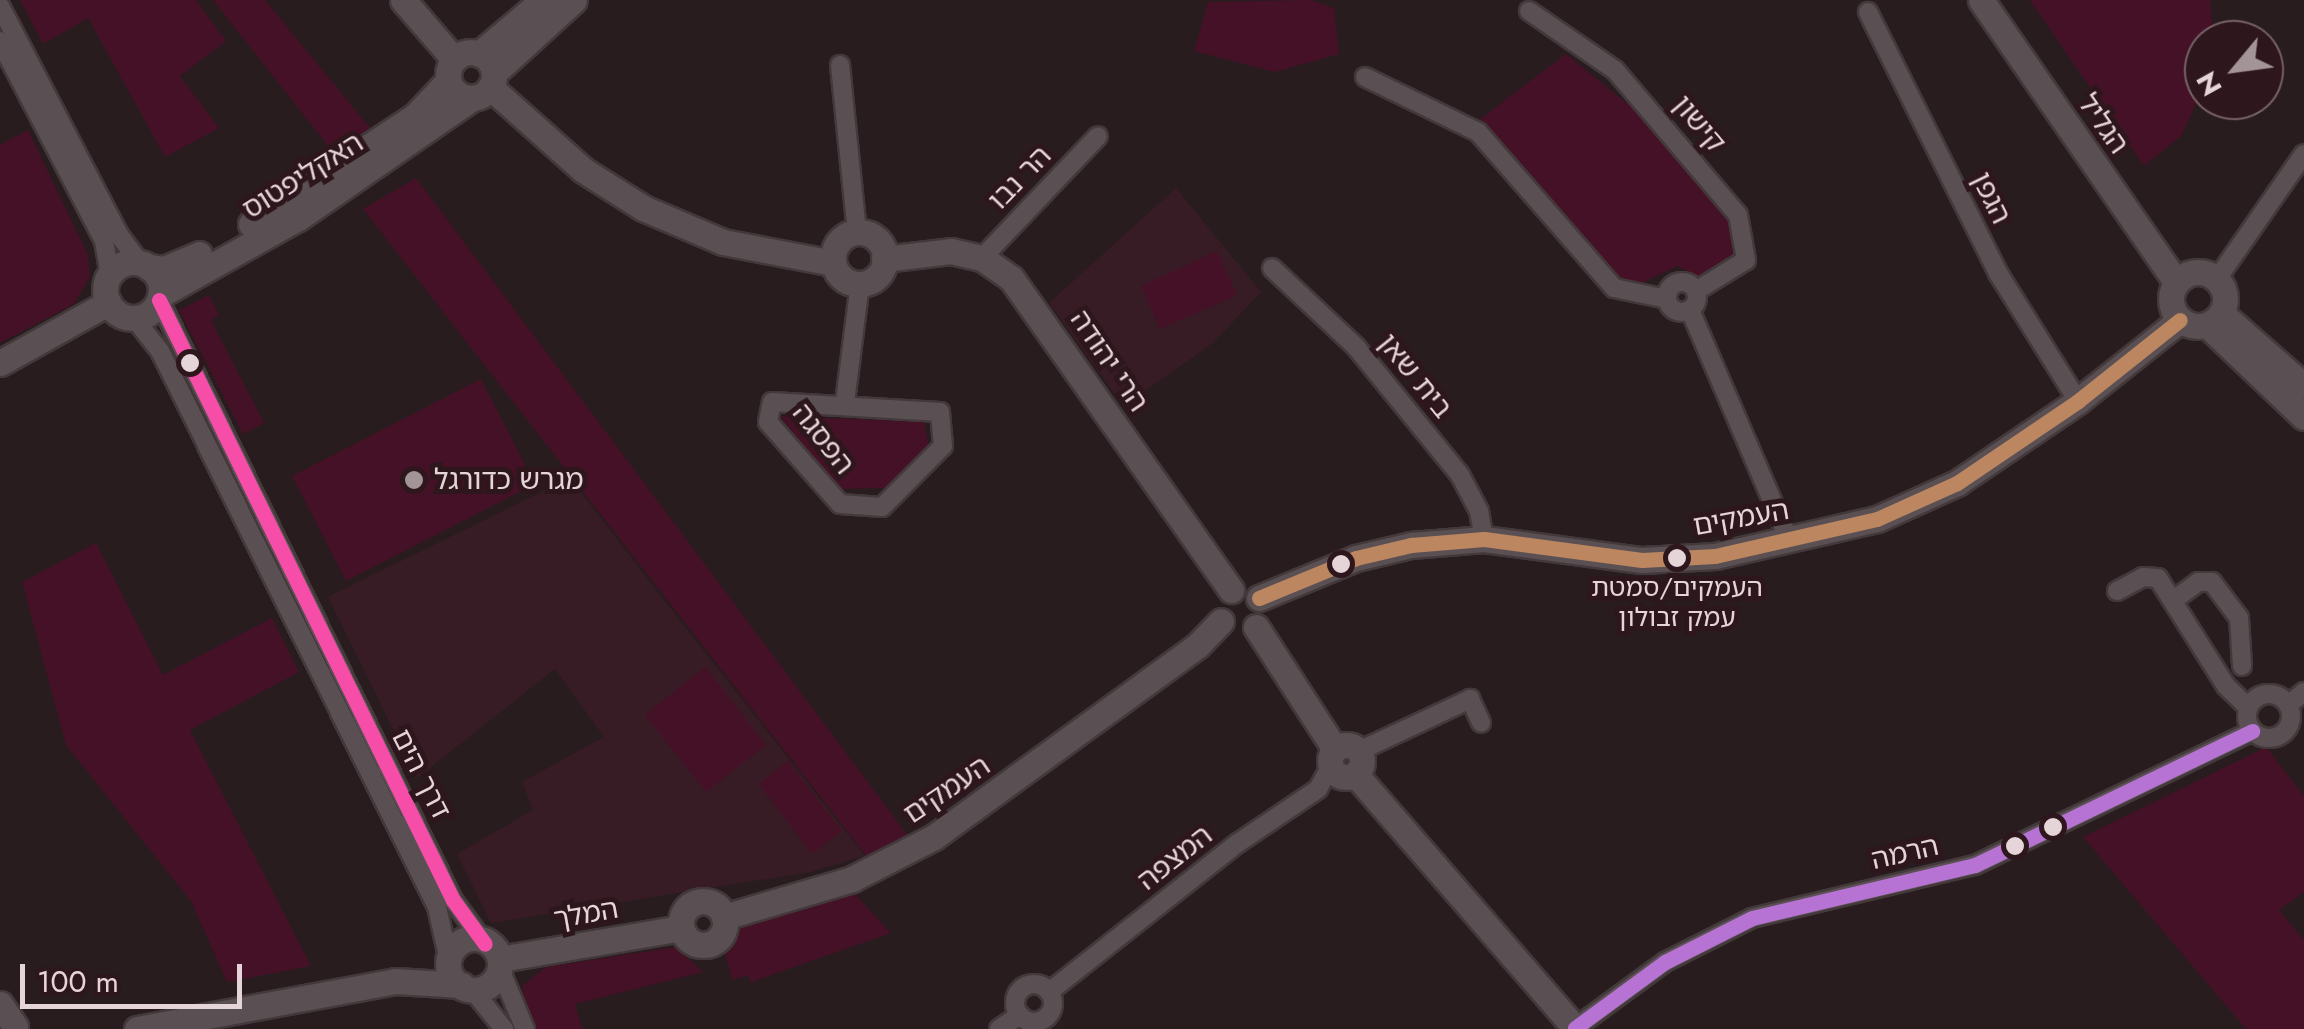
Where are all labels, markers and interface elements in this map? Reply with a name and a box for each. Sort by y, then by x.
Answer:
north arrow [2184,20,2284,120]
text: N [2186,64,2232,103]
street label: הגליל [2071,88,2135,160]
street label: קישון [1666,89,1732,159]
street label: האקליפטוס [237,126,369,226]
street label: הר נבו [982,139,1058,217]
street label: הגפן [1964,167,2018,229]
street label: הרי יהודה [1063,304,1155,418]
street label: בית שאן [1371,327,1459,425]
unlabelled marker [180,353,200,373]
street label: הפסגה [785,397,861,481]
place label: מגרש כדורגל [434,463,583,497]
marker: מגרש כדורגל [403,469,425,491]
street label: העמקים [1690,493,1792,543]
marker: העמקים/סמטת עמק זבולון [1667,548,1687,568]
unlabelled marker [1331,554,1351,574]
place label: העמקים/סמטת עמק זבולון [1591,572,1763,634]
street label: דרך הים [384,724,458,824]
street label: העמקים [897,749,997,831]
unlabelled marker [2043,817,2063,837]
street label: המצפה [1131,819,1219,897]
street label: הרמה [1868,829,1942,877]
unlabelled marker [2005,836,2025,856]
street label: המלך [551,892,621,936]
scale bar [25,944,248,1006]
text: 100 m [37,960,119,1003]

